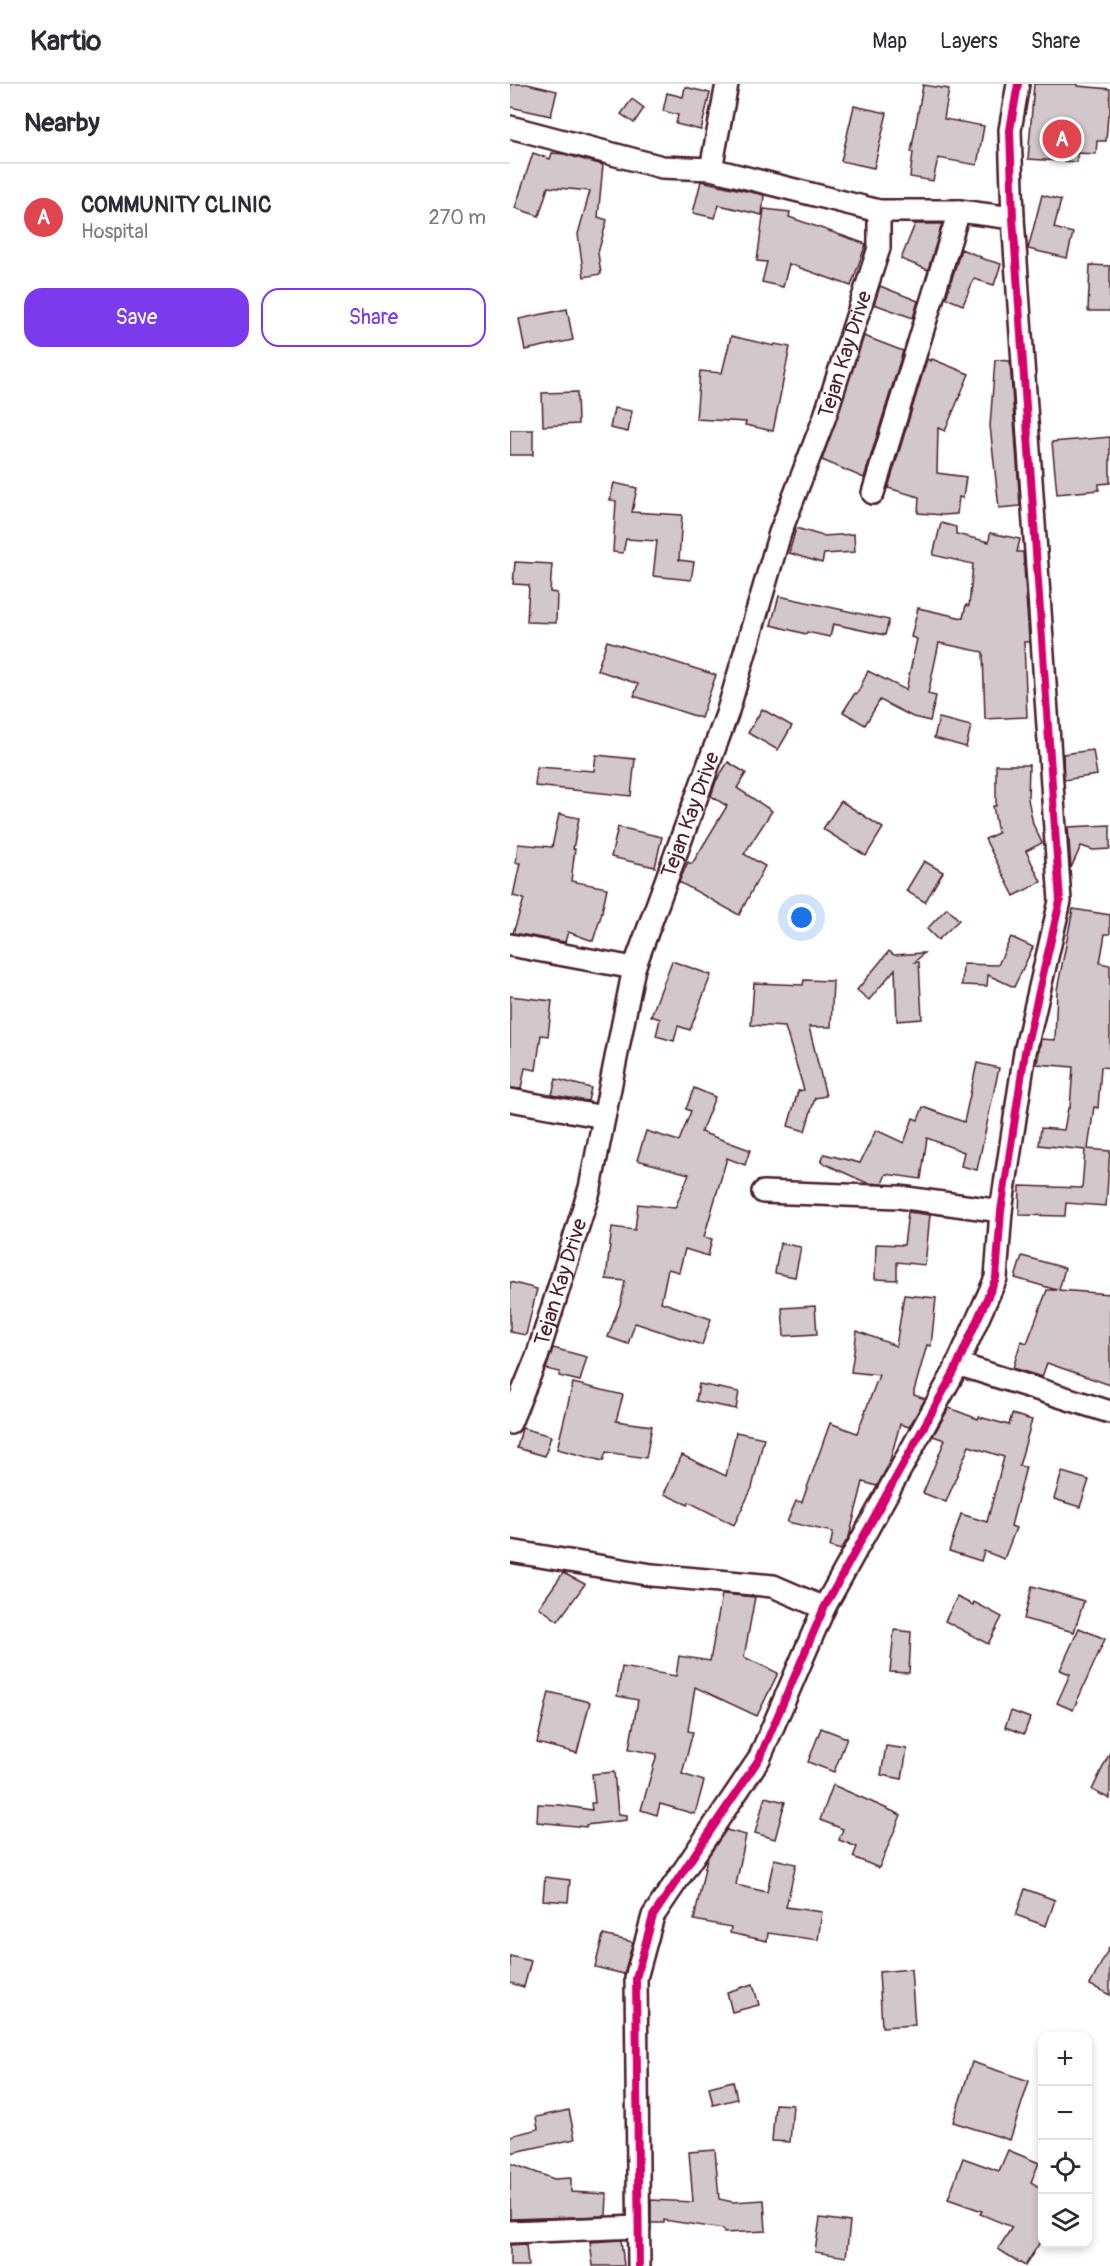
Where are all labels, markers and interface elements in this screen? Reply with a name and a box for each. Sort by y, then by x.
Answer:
text: Kartio [30,24,101,59]
text: Map [872,28,907,55]
text: Layers [940,28,998,55]
text: Share [1031,28,1080,55]
text: Nearby [24,107,100,139]
pin: A [1042,116,1082,162]
text: COMMUNITY CLINIC [81,191,272,219]
text: A [37,205,50,230]
text: 270 m [428,205,486,230]
text: Hospital [81,219,148,244]
street label: Tejan Kay Drive [812,287,878,421]
button: Save [24,288,249,347]
button: Share [261,288,486,347]
street label: Tejan Kay Drive [655,747,726,881]
your location [787,903,816,932]
street label: Tejan Kay Drive [528,1214,593,1349]
map controls [1038,2032,1092,2248]
button: + [1038,2032,1092,2086]
button: − [1038,2086,1092,2140]
button: locate [1038,2140,1092,2194]
button: layers [1038,2194,1092,2248]

